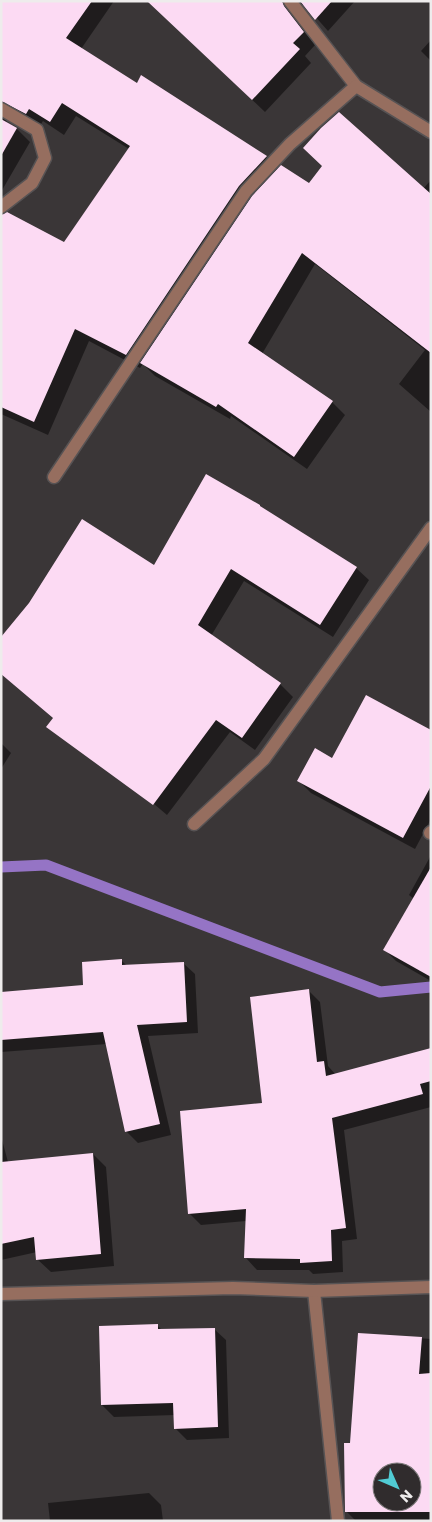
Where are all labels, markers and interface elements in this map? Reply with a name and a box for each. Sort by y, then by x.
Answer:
north arrow [372,1462,422,1512]
text: N [395,1485,417,1507]

